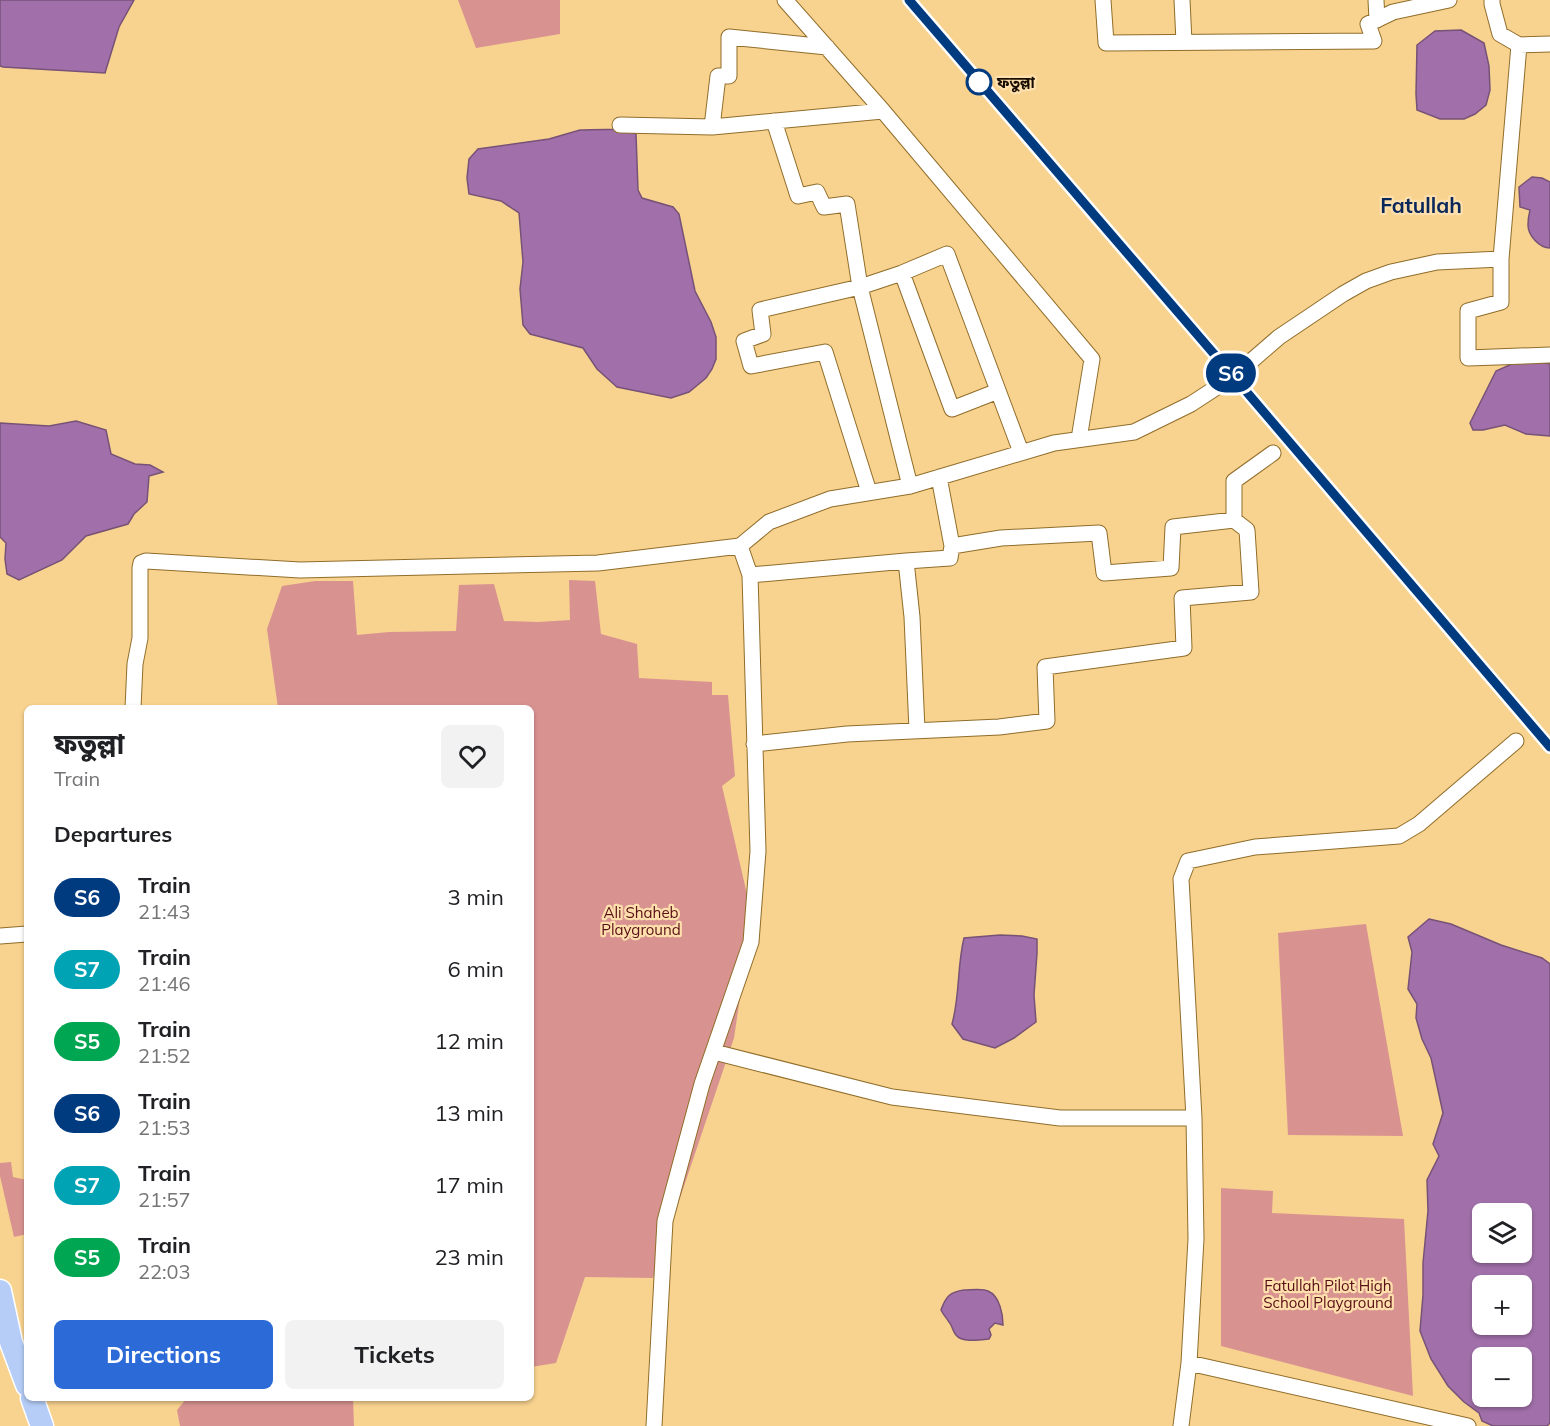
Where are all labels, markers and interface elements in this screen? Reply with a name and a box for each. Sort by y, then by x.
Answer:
marker: ফতুল্লা [966,69,992,95]
place label: ফতুল্লা [996,73,1035,93]
district label: Fatullah [1380,192,1462,218]
line badge: S6 [1204,354,1258,392]
text: S6 [1218,360,1244,386]
button: heart [441,725,504,788]
text: ফতুল্লা [54,726,124,761]
text: Train [54,766,100,791]
text: Departures [54,820,172,848]
text: Train [138,871,191,899]
text: 3 min [448,883,504,911]
text: S6 [74,884,100,910]
text: 21:43 [138,899,191,924]
park label: Ali Shaheb Playground [601,903,681,939]
text: Train [138,943,191,971]
text: 6 min [448,955,504,983]
text: S7 [74,956,100,982]
text: 21:46 [138,971,191,996]
text: Train [138,1015,191,1043]
text: 12 min [434,1027,504,1055]
text: S5 [74,1028,100,1054]
text: 21:52 [138,1043,191,1068]
text: Train [138,1087,191,1115]
text: 13 min [434,1099,504,1127]
text: S6 [74,1100,100,1126]
text: 21:53 [138,1115,191,1140]
text: Train [138,1159,191,1187]
text: 17 min [434,1171,504,1199]
text: S7 [74,1172,100,1198]
text: 21:57 [138,1187,191,1212]
map controls [1472,1203,1532,1407]
button: layers [1472,1203,1532,1263]
text: Train [138,1231,191,1259]
text: 23 min [434,1243,504,1271]
text: S5 [74,1244,100,1270]
text: 22:03 [138,1259,191,1284]
button: + [1472,1275,1532,1335]
park label: Fatullah Pilot High School Playground [1263,1276,1393,1312]
button: Directions [54,1320,273,1389]
button: Tickets [285,1320,504,1389]
button: − [1472,1347,1532,1407]

